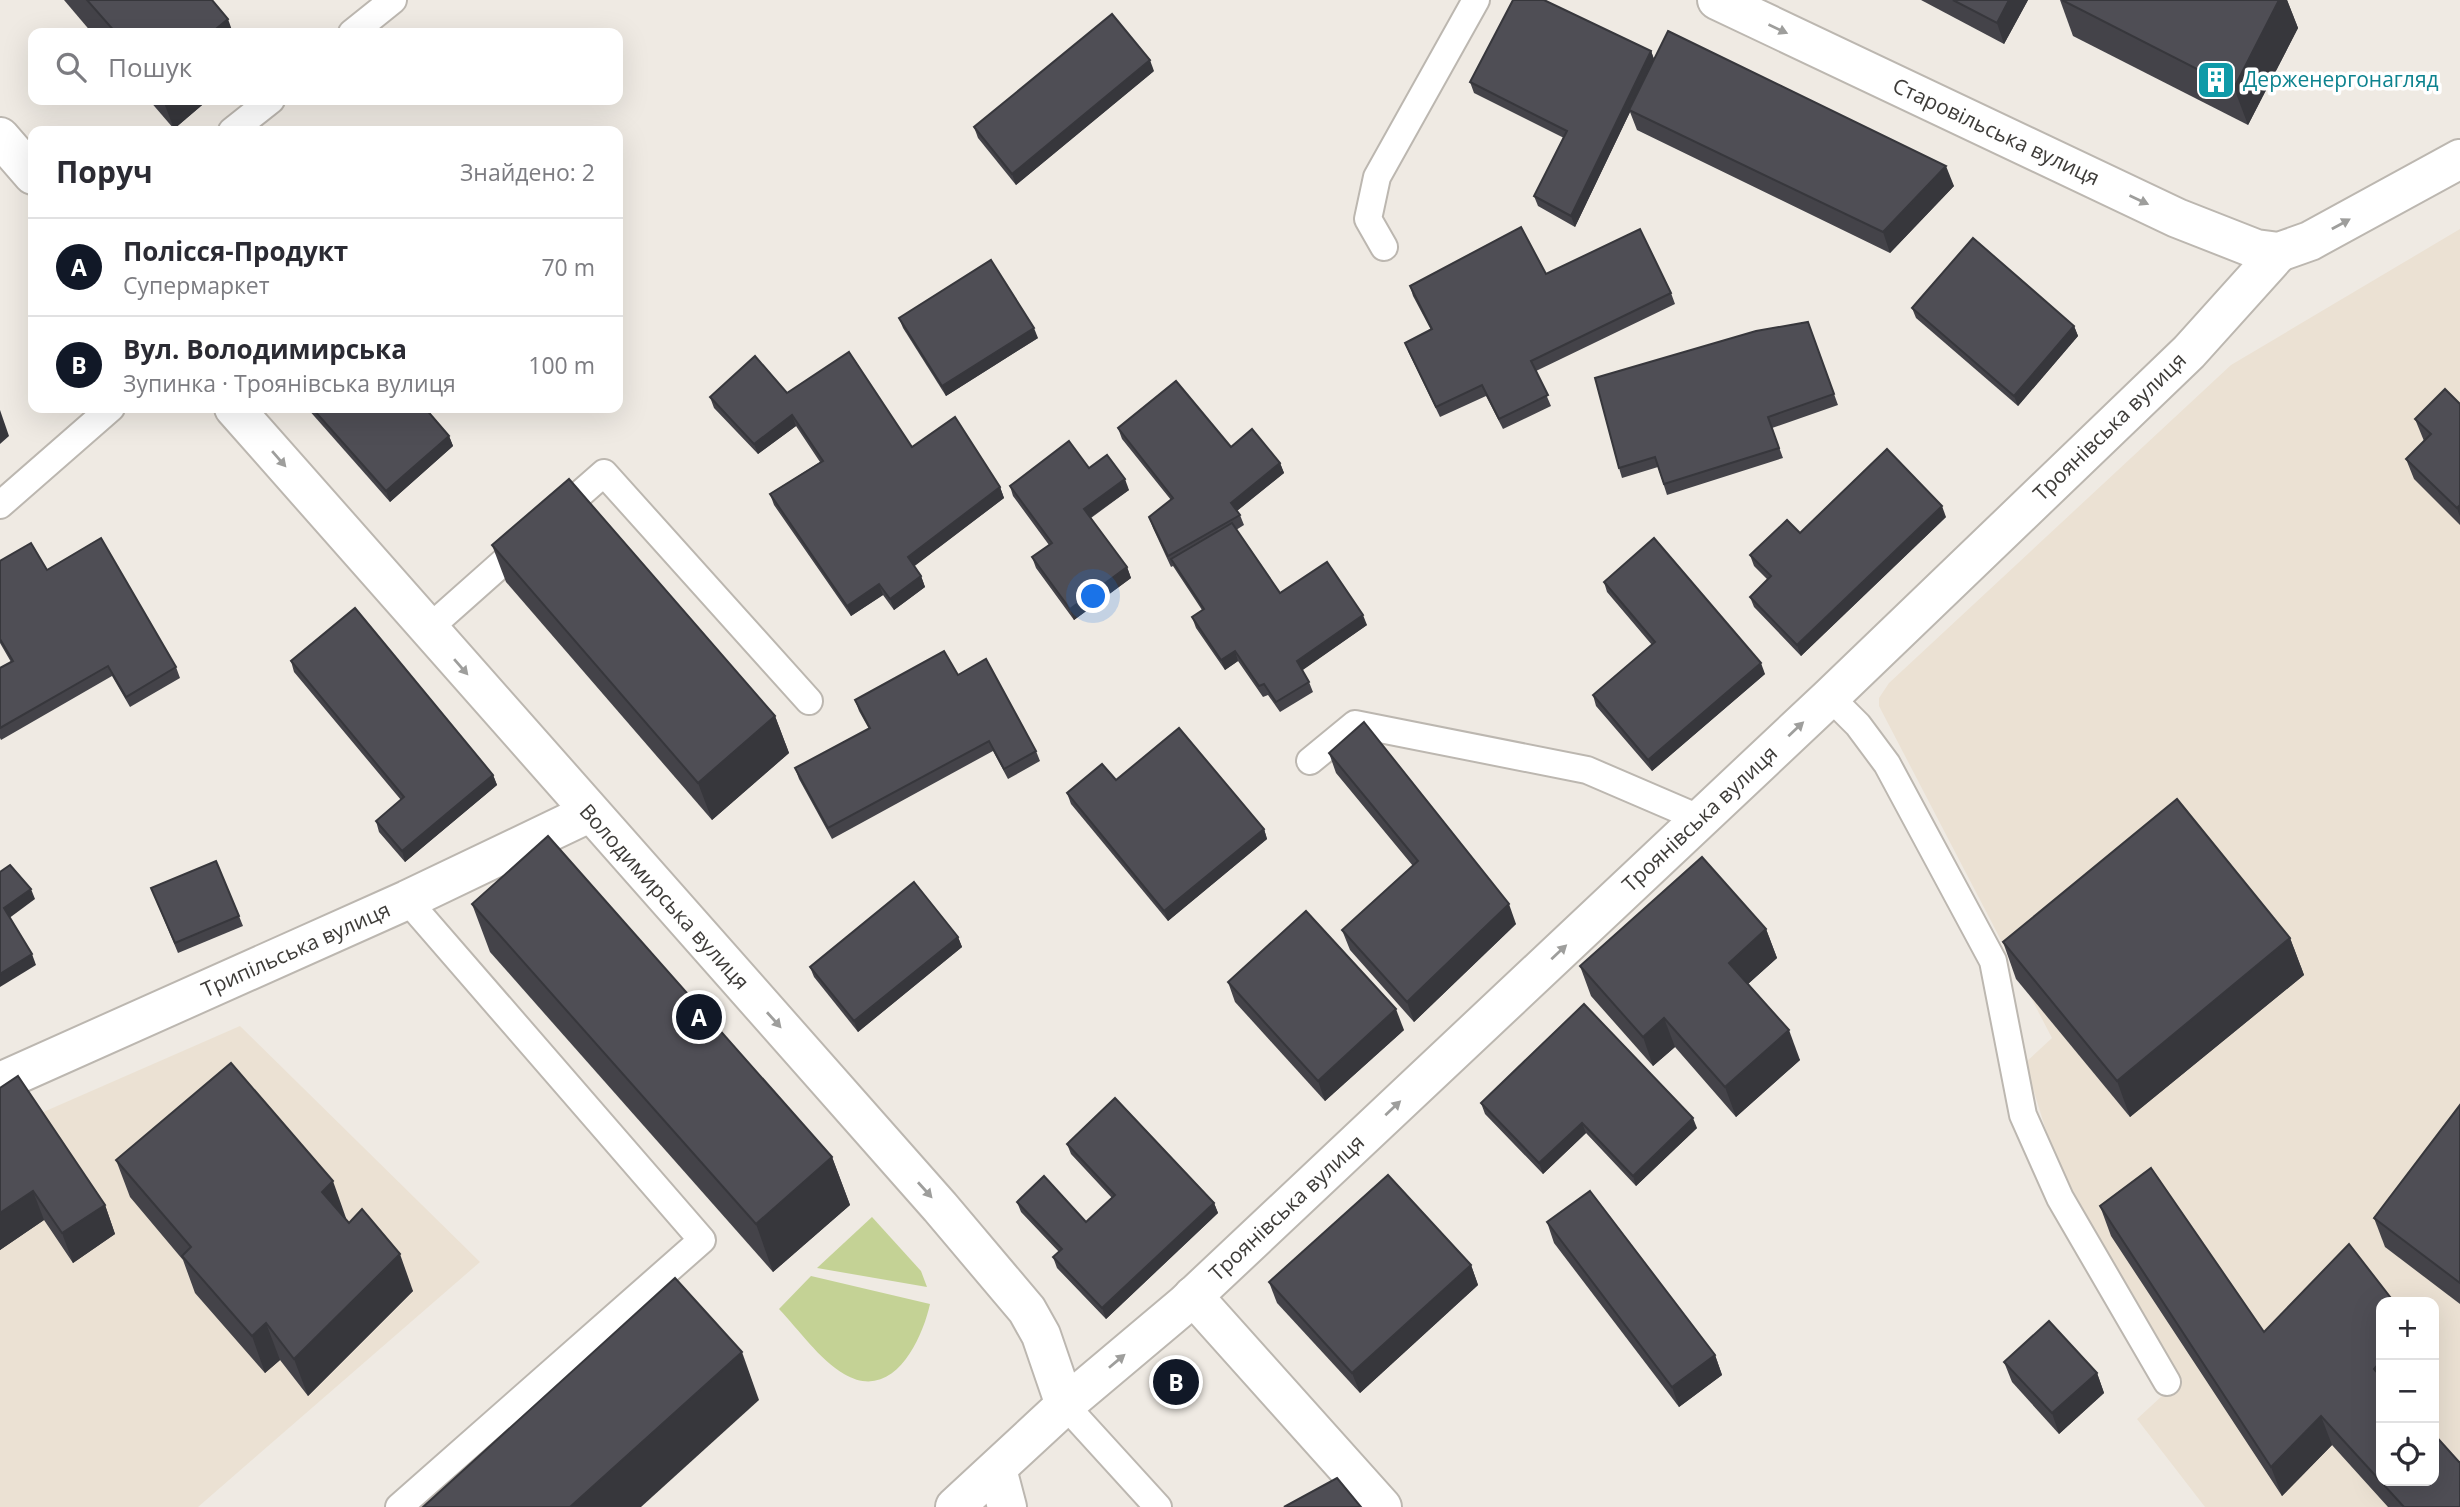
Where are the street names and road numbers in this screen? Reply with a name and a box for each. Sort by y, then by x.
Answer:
street label: Старовільська вулиця [1888,71,2104,191]
street label: Троянівська вулиця [2027,346,2192,507]
street label: Троянівська вулиця [1616,739,1783,898]
street label: Володимирська вулиця [574,797,756,995]
street label: Трипільська вулиця [197,895,394,1003]
street label: Троянівська вулиця [1203,1128,1370,1287]

